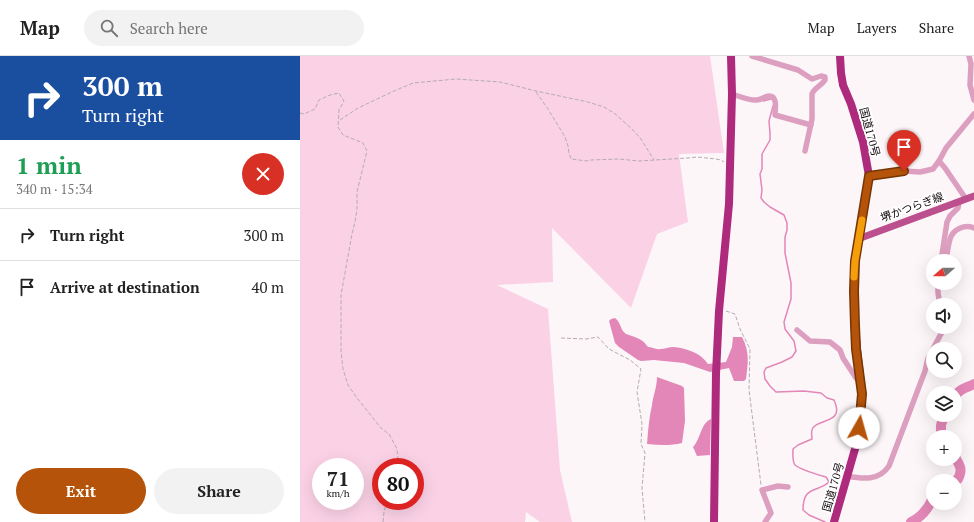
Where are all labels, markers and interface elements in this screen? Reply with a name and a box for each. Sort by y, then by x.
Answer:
search box [84,10,364,46]
text: Map [20,15,60,40]
icon: search [98,17,120,39]
text: Search here [130,18,208,38]
text: Map [808,18,835,37]
text: Layers [857,18,897,37]
text: Share [919,18,954,37]
text: 300 m [82,67,163,104]
icon: right [16,72,68,124]
text: Turn right [82,103,164,127]
street label: 国道170号 [857,106,883,158]
pin [887,130,921,171]
icon: arrive [893,136,915,158]
text: 1 min [16,149,82,181]
button: close [242,153,284,195]
text: 340 m · 15:34 [16,180,93,198]
street label: 堺かつらぎ線 [879,189,945,225]
icon: right [16,224,38,246]
text: Turn right [50,225,125,245]
text: 300 m [243,225,284,245]
north arrow [926,254,962,290]
map controls [926,254,962,510]
icon: arrive [16,276,38,298]
text: Arrive at destination [50,277,200,297]
text: 40 m [251,277,284,297]
button: sound [926,298,962,334]
button: search [926,342,962,378]
button: layers [926,386,962,422]
position arrow [838,407,880,449]
button: + [926,430,962,466]
speed limit sign: 80 [372,458,424,510]
street label: 国道170号 [819,461,847,513]
text: 71 [327,465,349,492]
button: Exit [16,468,146,514]
button: Share [154,468,284,514]
button: − [926,474,962,510]
text: km/h [326,487,350,500]

